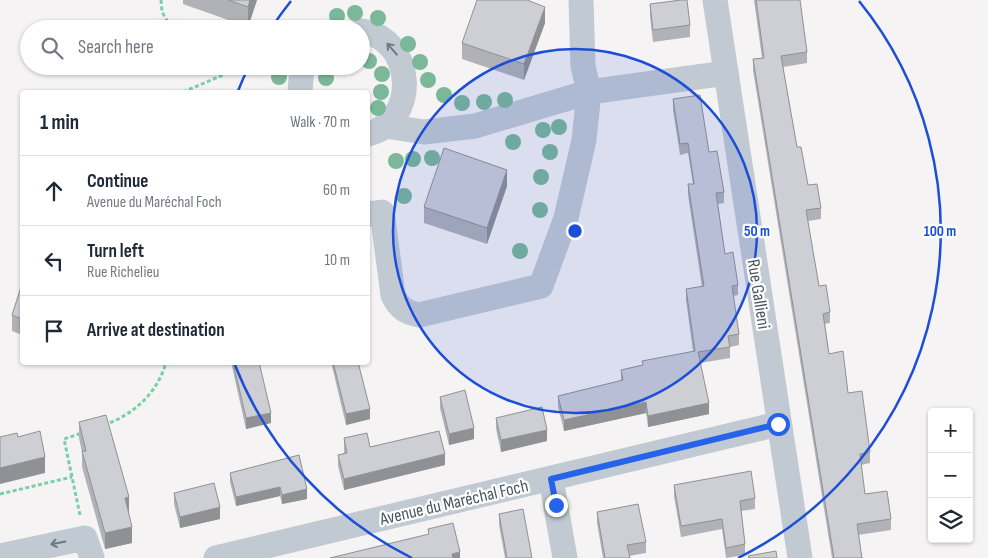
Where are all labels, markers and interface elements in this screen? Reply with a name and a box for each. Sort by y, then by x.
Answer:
search box [20,20,370,75]
icon: search [38,34,66,62]
text: Search here [78,36,154,59]
one-way arrow [386,43,398,56]
text: 1 min [40,110,79,135]
text: Walk · 70 m [290,113,350,132]
text: Continue [87,170,148,193]
icon: ahead [40,177,68,205]
text: 60 m [323,181,350,200]
text: Avenue du Maréchal Foch [87,193,222,212]
centre of rings [566,222,584,240]
text: 50 m [744,222,770,241]
text: 100 m [924,222,956,241]
text: Turn left [87,240,144,263]
icon: left [40,247,68,275]
text: 10 m [324,251,350,270]
street label: Rue Gallieni [743,258,774,331]
text: Rue Richelieu [87,263,160,282]
icon: arrive [40,317,68,345]
text: Arrive at destination [87,319,225,342]
map controls [928,408,973,543]
button: + [928,408,973,453]
route start [767,413,790,436]
button: − [928,453,973,498]
street label: Avenue du Maréchal Foch [377,475,530,530]
route end [545,494,568,517]
button: layers [928,498,973,543]
one-way arrow [51,539,67,548]

